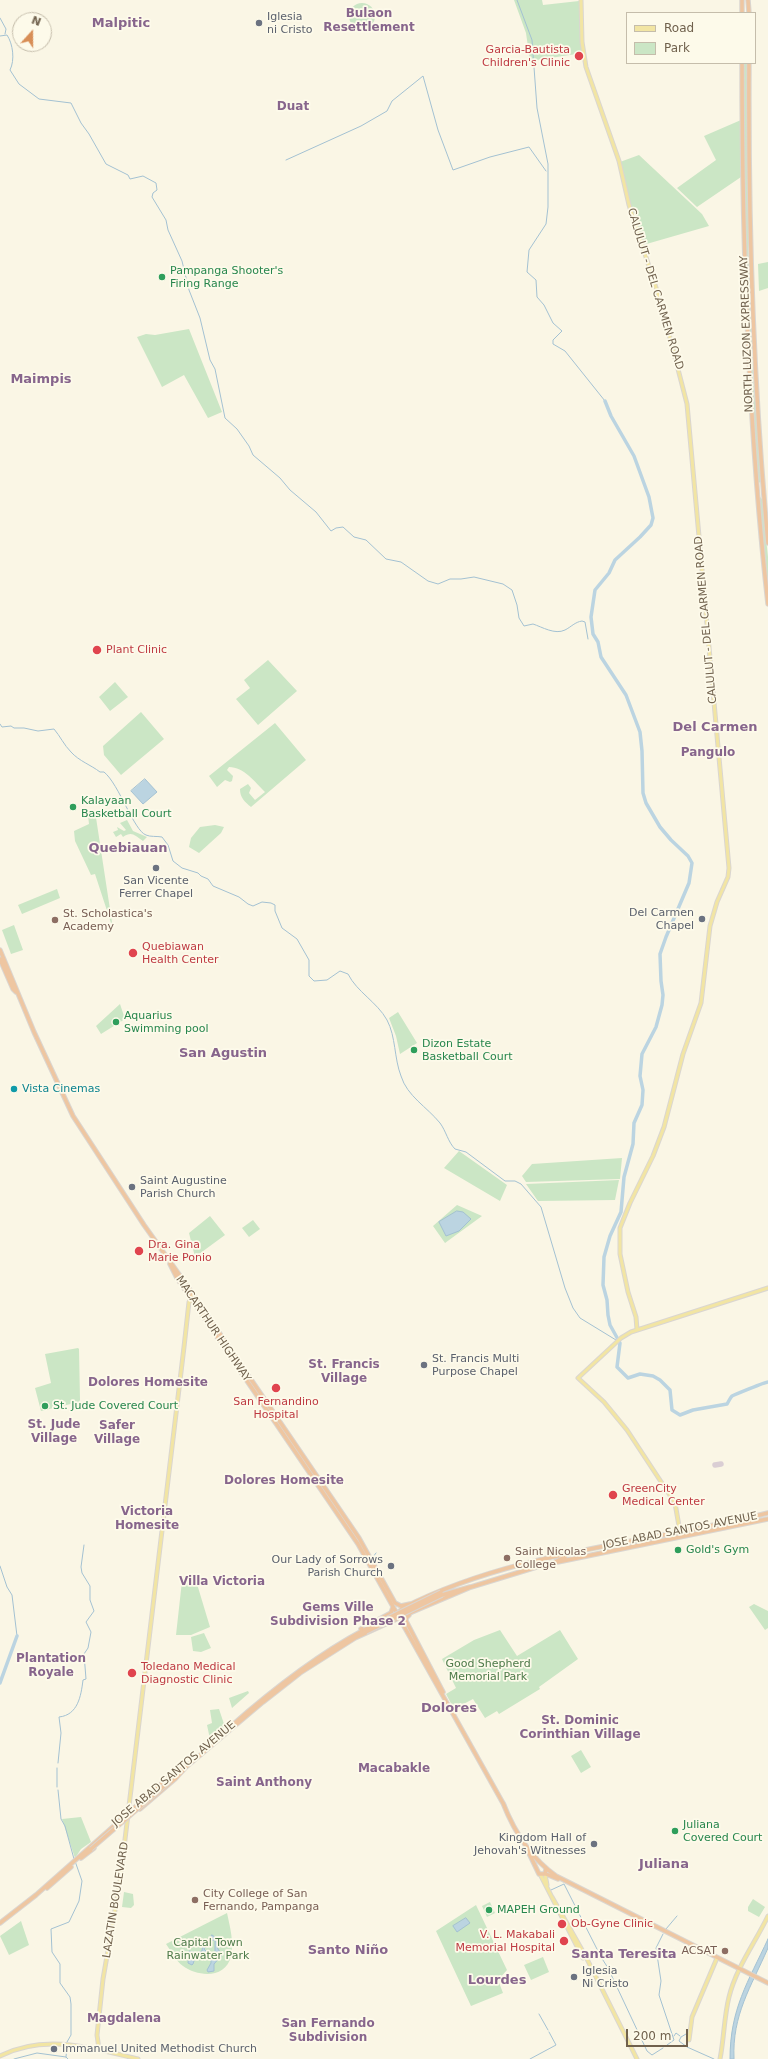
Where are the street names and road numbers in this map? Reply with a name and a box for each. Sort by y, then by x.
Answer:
street label: CALULUT - DEL CARMEN ROAD [624,207,686,371]
street label: NORTH LUZON EXPRESSWAY [738,255,756,413]
street label: CALULUT - DEL CARMEN ROAD [692,536,720,704]
street label: MACARTHUR HIGHWAY [173,1273,253,1385]
street label: JOSE ABAD SANTOS AVENUE [602,1510,758,1552]
street label: JOSE ABAD SANTOS AVENUE [110,1718,238,1830]
street label: LAZATIN BOULEVARD [100,1841,132,1959]

